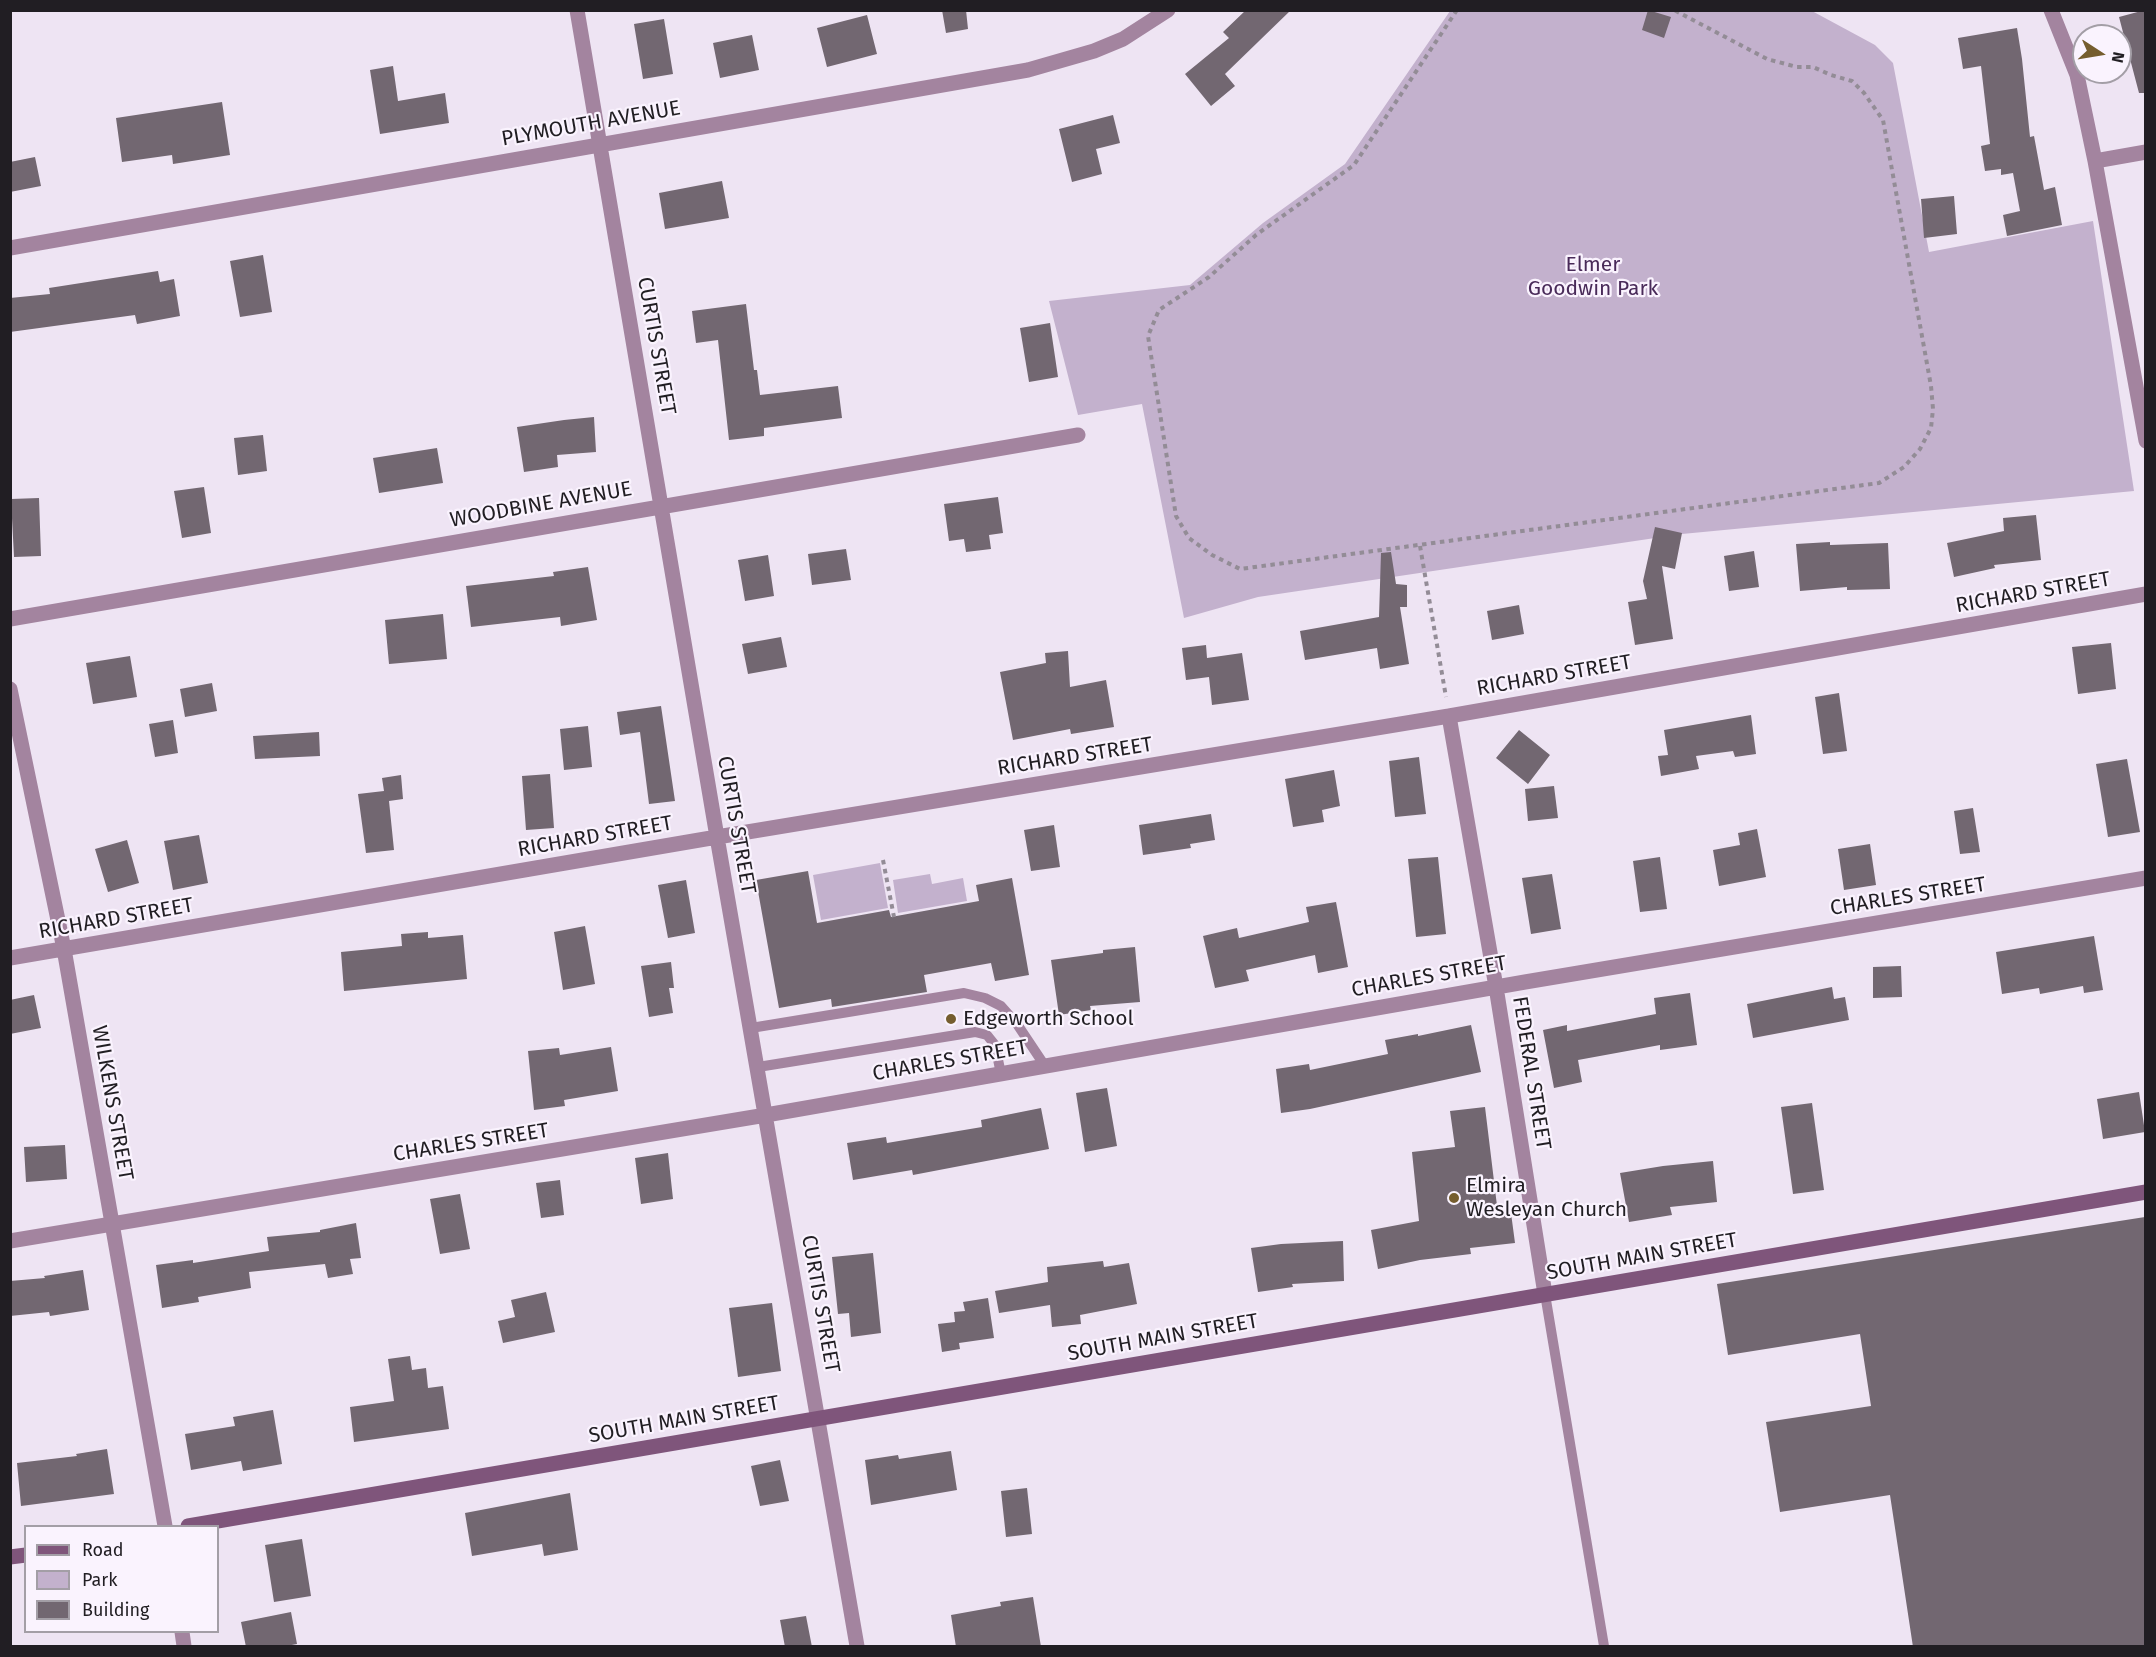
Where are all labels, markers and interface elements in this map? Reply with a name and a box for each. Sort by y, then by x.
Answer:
north arrow [2072,24,2132,84]
text: N [2108,50,2129,65]
street label: PLYMOUTH AVENUE [500,96,682,152]
park label: Elmer Goodwin Park [1528,252,1658,302]
street label: CURTIS STREET [631,275,681,417]
street label: WOODBINE AVENUE [448,477,634,533]
street label: RICHARD STREET [1954,567,2112,619]
street label: RICHARD STREET [1475,650,1633,702]
street label: RICHARD STREET [996,732,1154,782]
street label: CURTIS STREET [711,754,761,896]
street label: RICHARD STREET [516,811,674,863]
street label: CHARLES STREET [1828,872,1988,922]
street label: RICHARD STREET [37,893,195,945]
street label: CHARLES STREET [1349,951,1509,1003]
street label: FEDERAL STREET [1506,995,1556,1151]
place label: Edgeworth School [963,1006,1134,1032]
marker: Edgeworth School [944,1012,958,1026]
street label: WILKENS STREET [86,1024,138,1182]
street label: CHARLES STREET [870,1035,1030,1087]
street label: CHARLES STREET [391,1118,551,1168]
place label: Elmira Wesleyan Church [1466,1173,1627,1223]
marker: Elmira Wesleyan Church [1447,1191,1461,1205]
street label: SOUTH MAIN STREET [1545,1228,1739,1286]
street label: CURTIS STREET [795,1233,845,1375]
street label: SOUTH MAIN STREET [1066,1309,1260,1367]
street label: SOUTH MAIN STREET [587,1391,781,1449]
legend [24,1525,219,1633]
text: Road [82,1539,124,1561]
text: Park [82,1569,117,1591]
text: Building [82,1599,149,1621]

